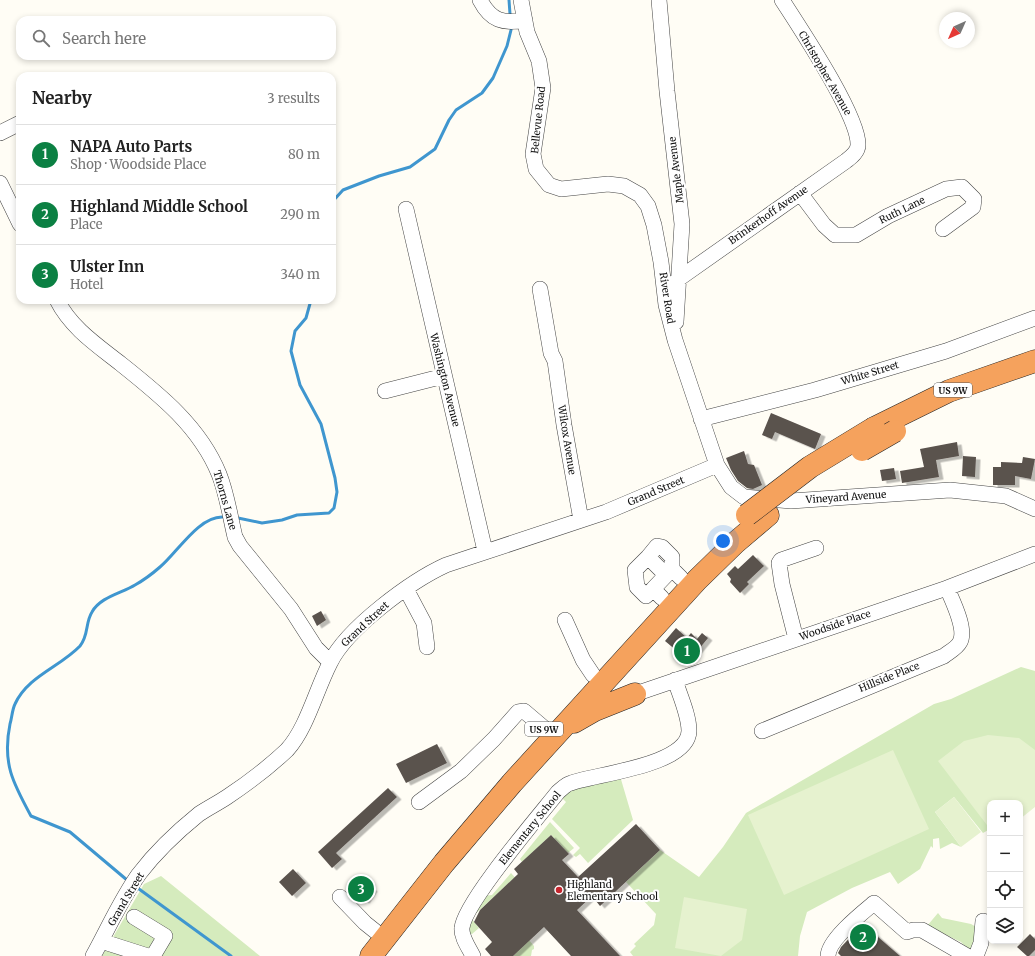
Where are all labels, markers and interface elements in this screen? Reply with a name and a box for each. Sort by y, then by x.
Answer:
north arrow [939,12,975,48]
search box [16,16,336,60]
icon: search [30,27,52,49]
text: Search here [62,29,146,48]
street label: Christopher Avenue [796,29,854,117]
street label: Bellevue Road [528,86,548,154]
text: Nearby [32,87,92,109]
text: 3 results [267,90,320,107]
street label: Maple Avenue [665,136,687,204]
text: NAPA Auto Parts [70,137,192,156]
text: 1 [42,146,48,163]
text: 80 m [288,146,320,163]
text: Shop · Woodside Place [70,156,206,173]
street label: Brinkerhoff Avenue [726,183,810,247]
street label: Ruth Lane [877,193,927,227]
text: Highland Middle School [70,197,248,216]
text: 2 [41,206,49,223]
text: 290 m [280,206,320,223]
text: Place [70,216,103,233]
text: Ulster Inn [70,257,144,276]
text: 3 [41,266,49,283]
text: 340 m [281,266,320,283]
street label: River Road [657,271,677,325]
text: Hotel [70,276,103,293]
street label: Washington Avenue [427,331,463,428]
street label: White Street [839,358,901,388]
road number: US 9W [934,383,972,397]
street label: Wilcox Avenue [555,403,579,476]
street label: Thorns Lane [210,469,240,531]
street label: Grand Street [626,473,686,509]
street label: Vineyard Avenue [804,488,887,506]
your location [713,531,733,551]
street label: Grand Street [338,599,392,649]
street label: Woodside Place [797,607,872,644]
pin: 1 [674,636,700,666]
street label: Hillside Place [857,659,921,695]
road number: US 9W [525,722,563,736]
street label: Elementary School [496,789,564,867]
map controls [987,800,1023,944]
button: + [987,800,1023,836]
button: − [987,836,1023,872]
street label: Grand Street [105,870,147,928]
button: locate [987,872,1023,908]
pin: 3 [348,874,374,904]
place label: Highland Elementary School [567,878,658,903]
marker: Highland Elementary School [554,885,564,895]
button: layers [987,908,1023,944]
pin: 2 [850,922,876,952]

